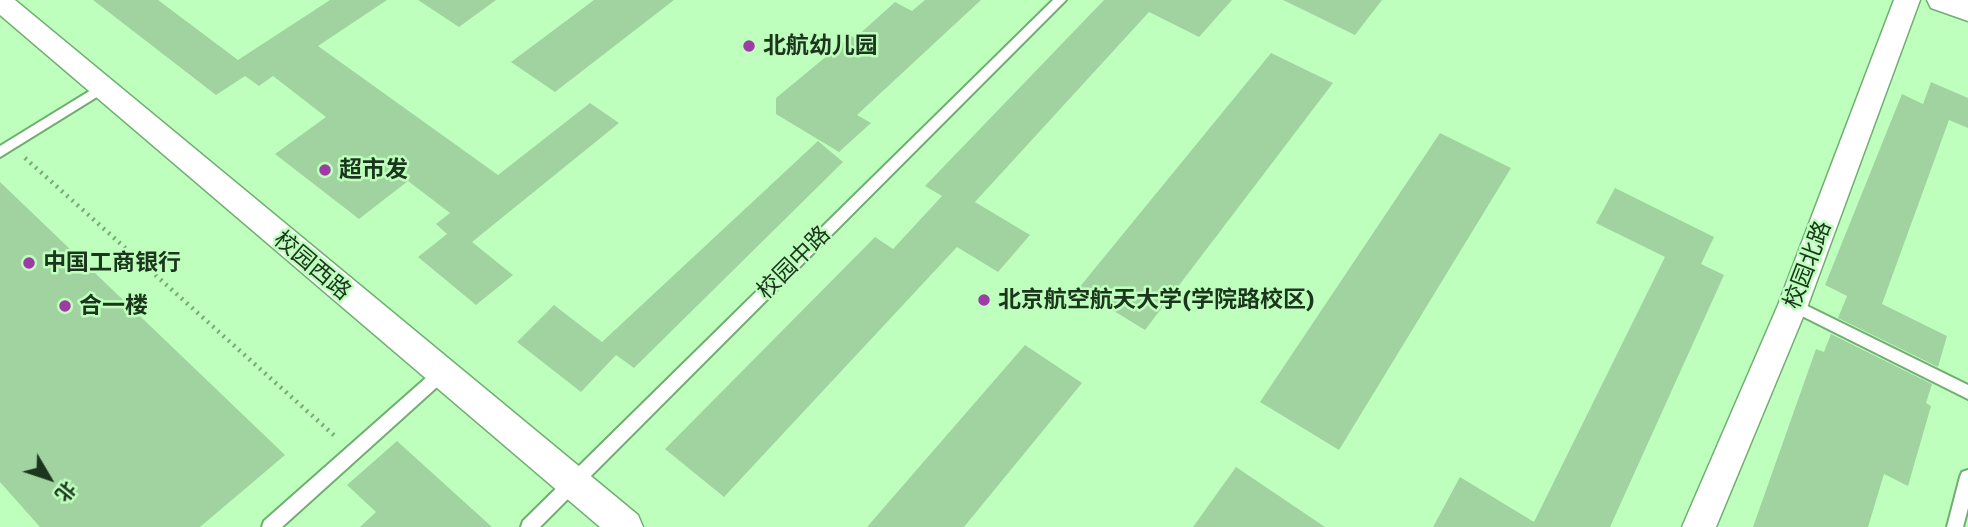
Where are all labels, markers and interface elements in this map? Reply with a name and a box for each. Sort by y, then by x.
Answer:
place label: 北航幼儿园 [763,32,878,60]
marker: 北航幼儿园 [741,38,757,54]
place label: 超市发 [339,156,408,184]
marker: 超市发 [317,162,333,178]
street label: 校园北路 [1779,217,1837,313]
street label: 校园中路 [752,221,836,305]
street label: 校园西路 [268,226,356,306]
place label: 中国工商银行 [43,249,181,277]
marker: 中国工商银行 [21,255,37,271]
place label: 北京航空航天大学(学院路校区) [998,286,1315,314]
place label: 合一楼 [79,292,148,320]
marker: 北京航空航天大学(学院路校区) [976,292,992,308]
marker: 合一楼 [57,298,73,314]
north arrow [14,443,84,513]
text: 北 [51,477,81,506]

